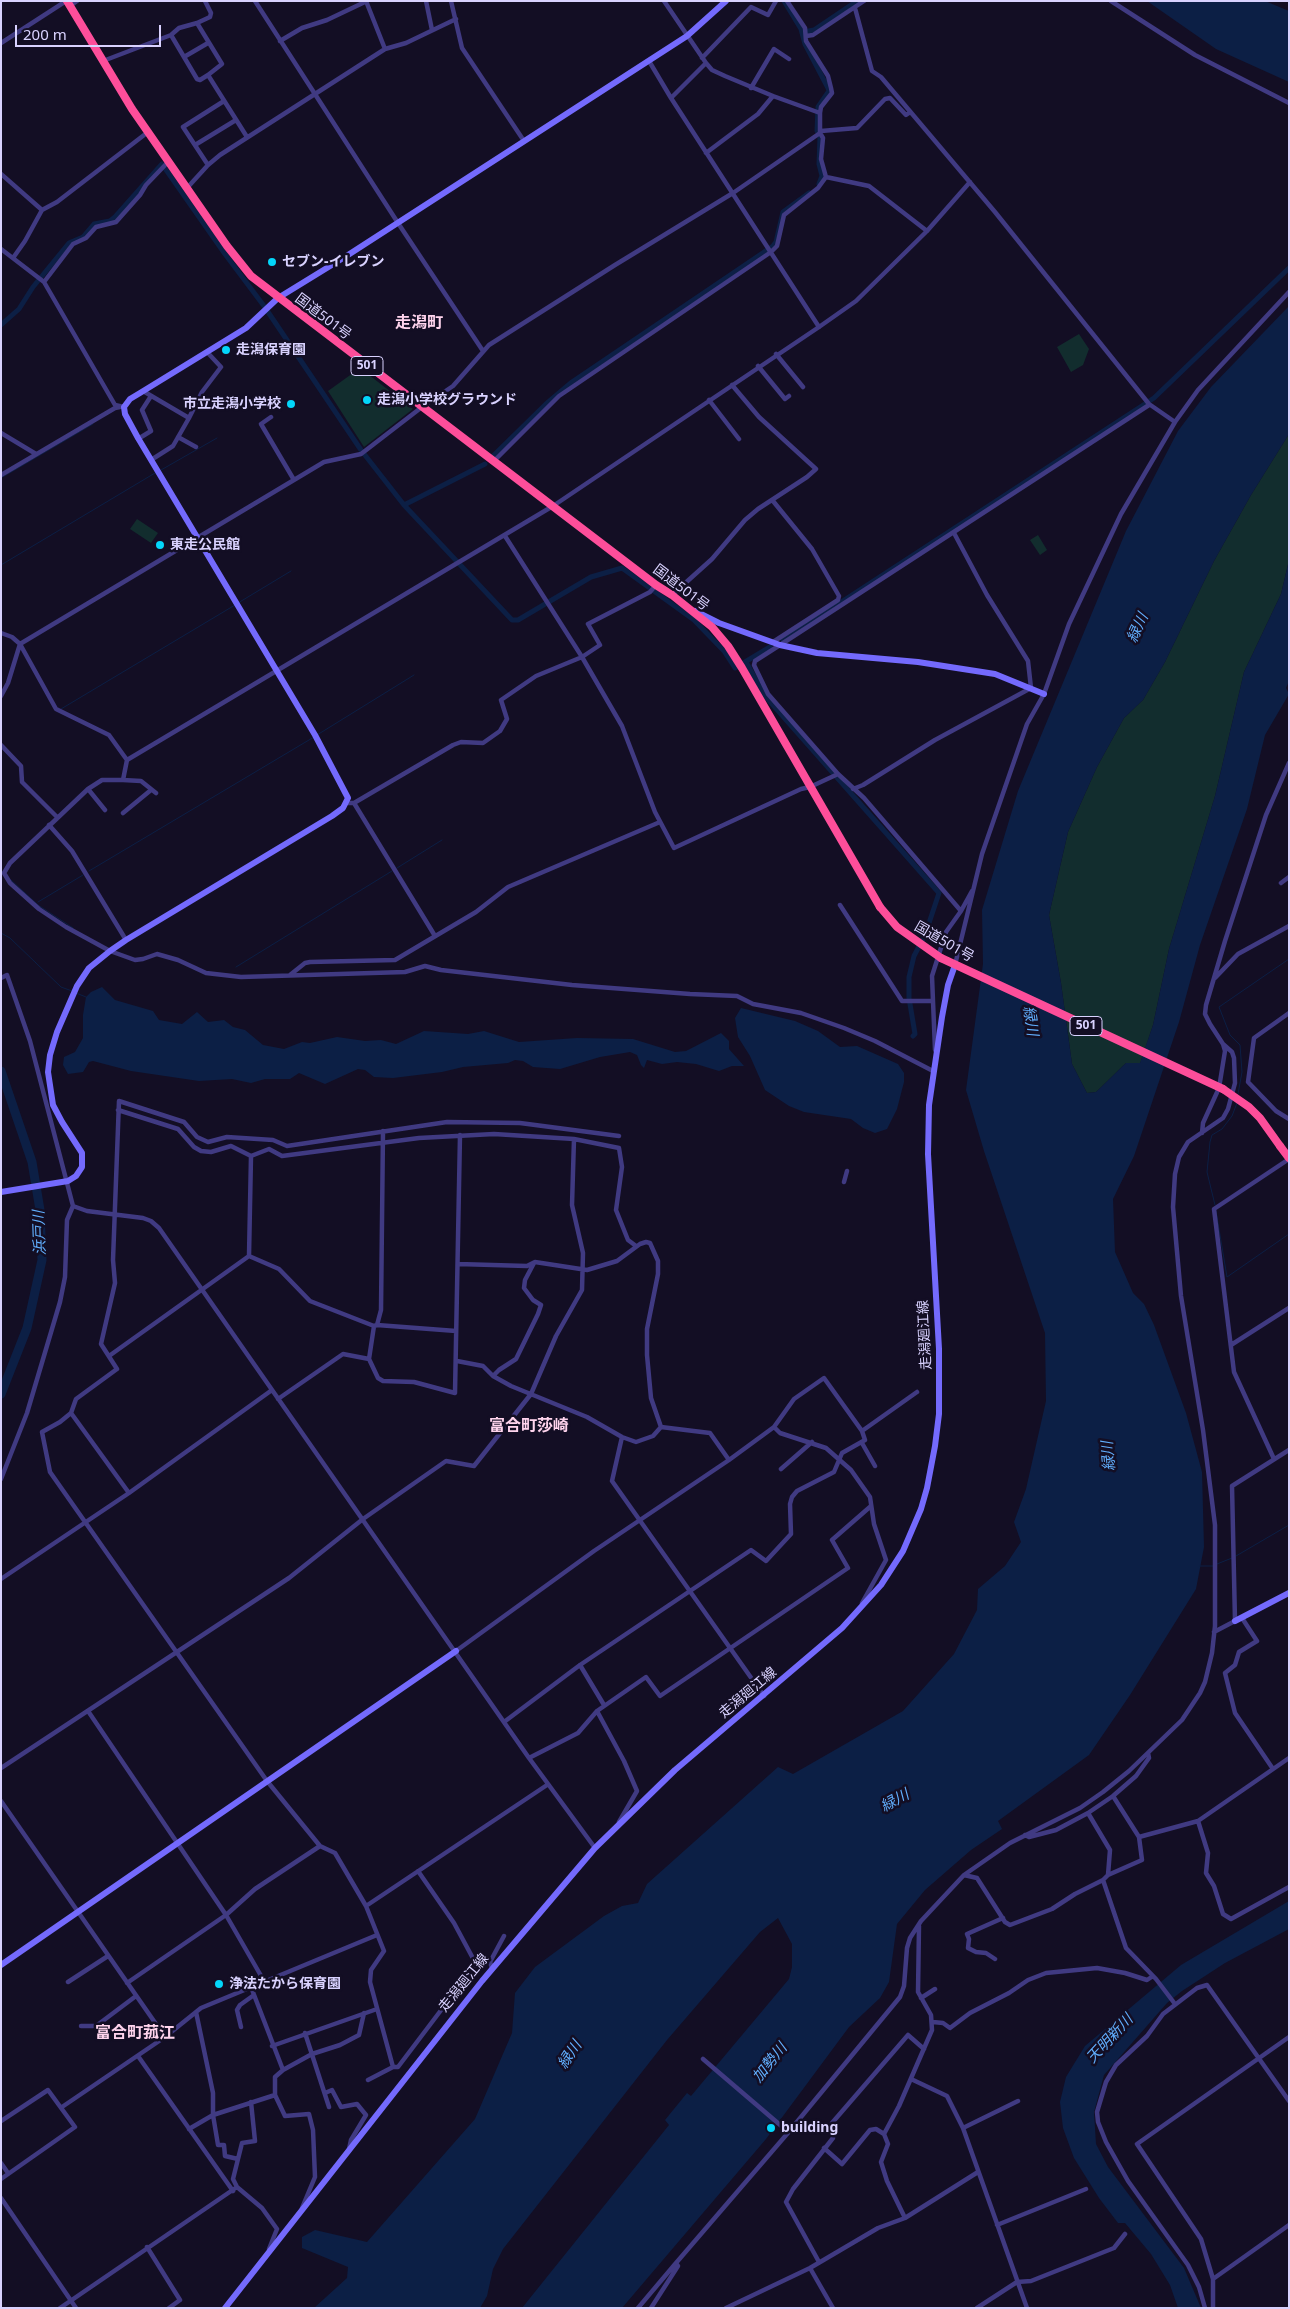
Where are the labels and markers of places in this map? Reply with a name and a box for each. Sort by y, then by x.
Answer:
place label: セブン-イレブン [282,254,384,270]
marker: セブン-イレブン [266,256,278,268]
place label: 走潟保育園 [236,342,306,358]
marker: 走潟保育園 [220,344,232,356]
place label: 走潟小学校グラウンド [377,392,517,408]
marker: 走潟小学校グラウンド [361,394,373,406]
place label: 市立走潟小学校 [183,396,281,412]
marker: 市立走潟小学校 [285,398,297,410]
place label: 東走公民館 [170,537,240,553]
marker: 東走公民館 [154,539,166,551]
place label: 浄法たから保育園 [229,1976,341,1992]
marker: 浄法たから保育園 [213,1978,225,1990]
place label: building [781,2120,838,2136]
marker: building [765,2122,777,2134]

